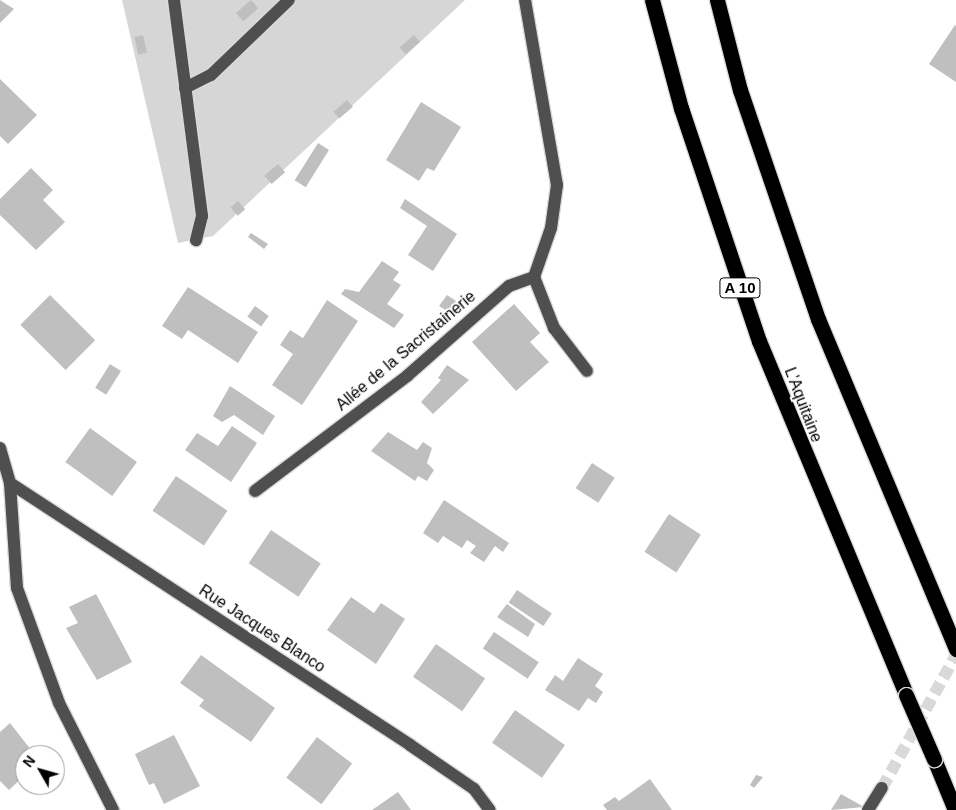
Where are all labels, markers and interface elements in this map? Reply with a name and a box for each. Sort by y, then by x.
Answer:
road number: A 10 [719,276,761,300]
street label: Allée de la Sacristainerie [332,287,480,415]
street label: L'Aquitaine [780,365,826,445]
street label: Rue Jacques Blanco [195,581,329,677]
north arrow [15,745,65,795]
text: N [20,752,38,770]

